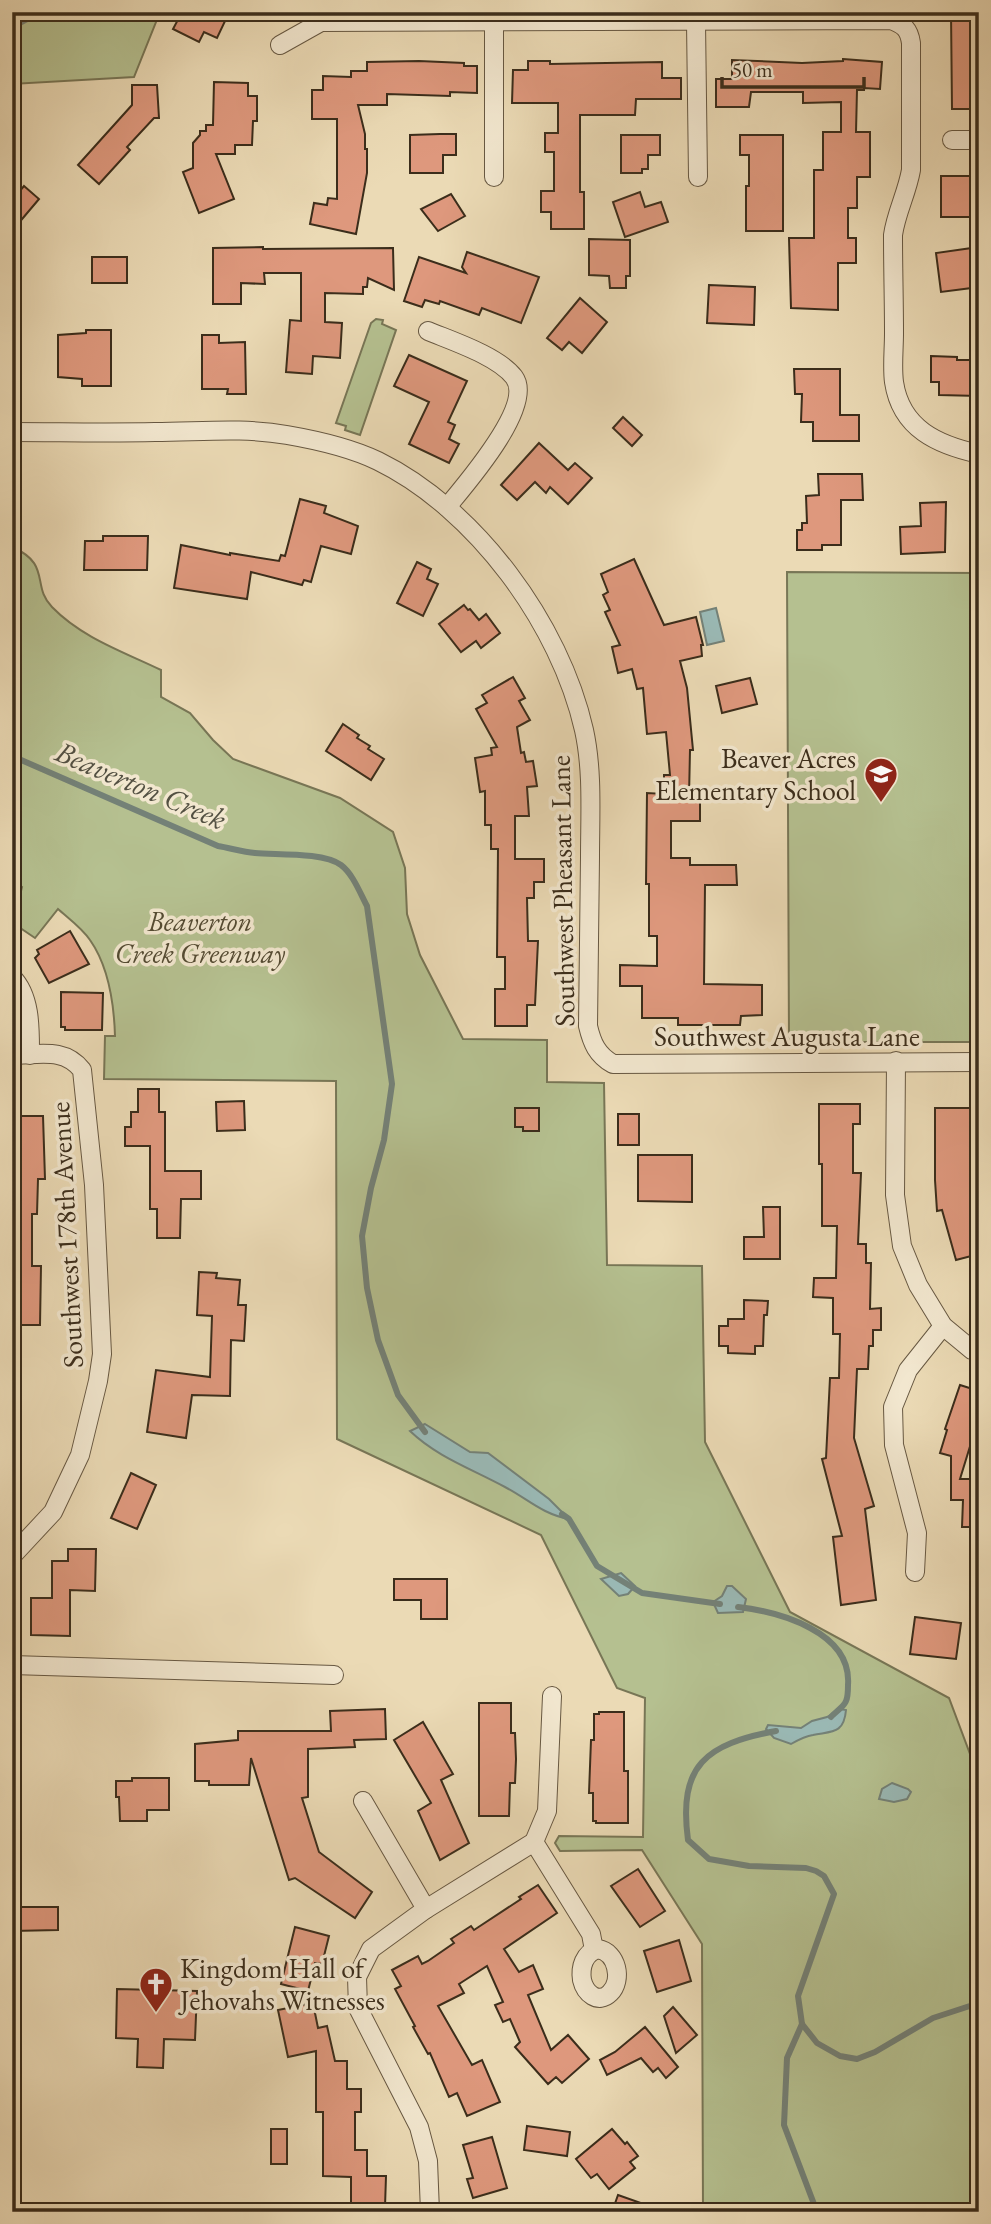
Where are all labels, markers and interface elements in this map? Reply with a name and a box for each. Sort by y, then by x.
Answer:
scale bar [722,46,863,90]
text: 50 m [732,56,773,83]
water label: Beaverton Creek [49,731,233,839]
place label: Beaver Acres Elementary School [655,740,856,808]
street label: Southwest Pheasant Lane [542,755,582,1027]
school or university icon: Beaver Acres Elementary School [862,755,900,804]
park label: Beaverton Creek Greenway [115,903,286,971]
street label: Southwest Augusta Lane [654,1018,920,1054]
street label: Southwest 178th Avenue [41,1101,91,1369]
place label: Kingdom Hall of Jehovahs Witnesses [178,1950,385,2018]
church icon: Kingdom Hall of Jehovahs Witnesses [137,1965,175,2014]

